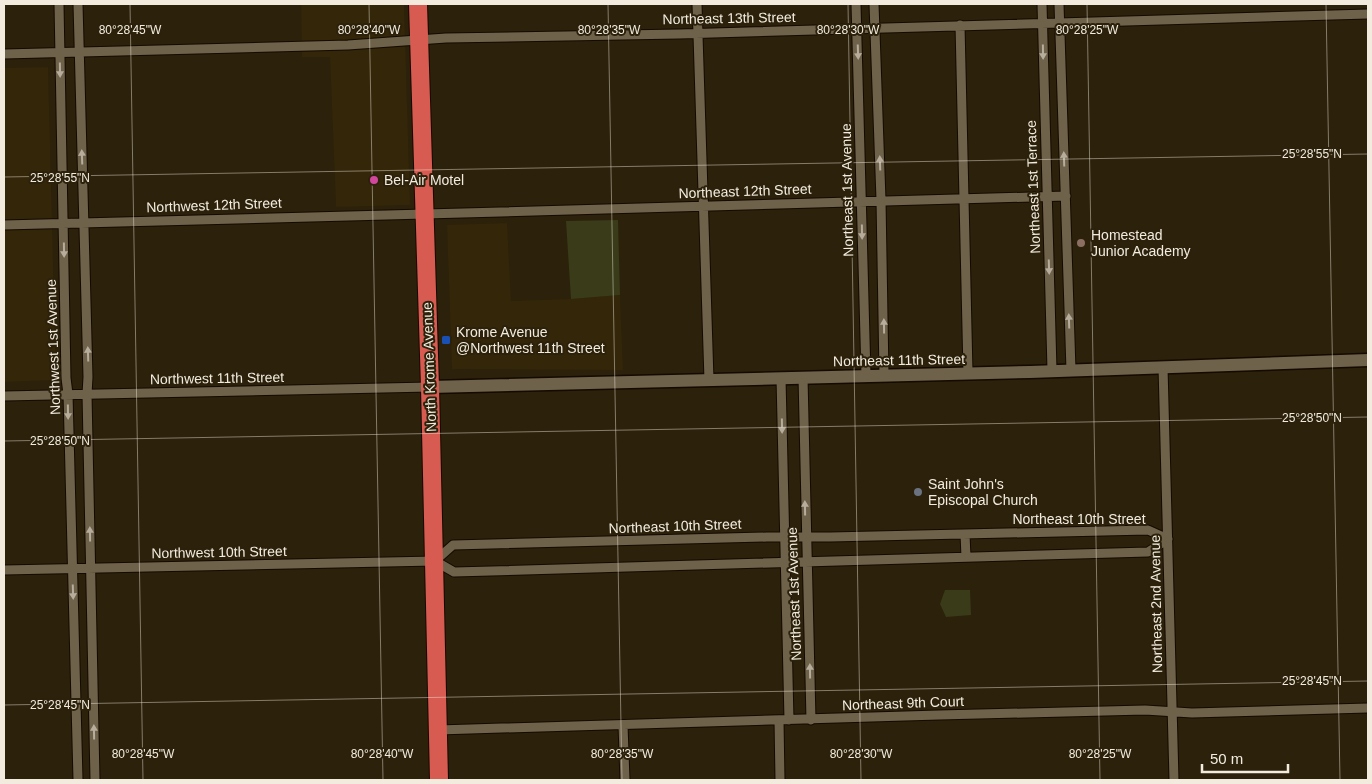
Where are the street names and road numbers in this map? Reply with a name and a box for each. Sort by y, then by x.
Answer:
street label: Northeast 13th Street [662,9,796,27]
street label: Northeast 1st Terrace [1023,120,1043,254]
street label: Northeast 1st Avenue [838,123,856,257]
street label: Northeast 12th Street [678,181,812,201]
street label: Northwest 12th Street [146,195,282,215]
street label: Northwest 1st Avenue [43,279,63,415]
street label: North Krome Avenue [419,302,439,432]
street label: Northeast 11th Street [833,351,965,369]
street label: Northwest 11th Street [150,369,284,387]
street label: Northeast 10th Street [1012,511,1146,527]
street label: Northeast 10th Street [608,516,742,536]
street label: Northeast 1st Avenue [784,527,804,661]
street label: Northeast 2nd Avenue [1147,535,1165,673]
street label: Northwest 10th Street [151,543,287,561]
street label: Northeast 9th Court [842,693,964,713]

